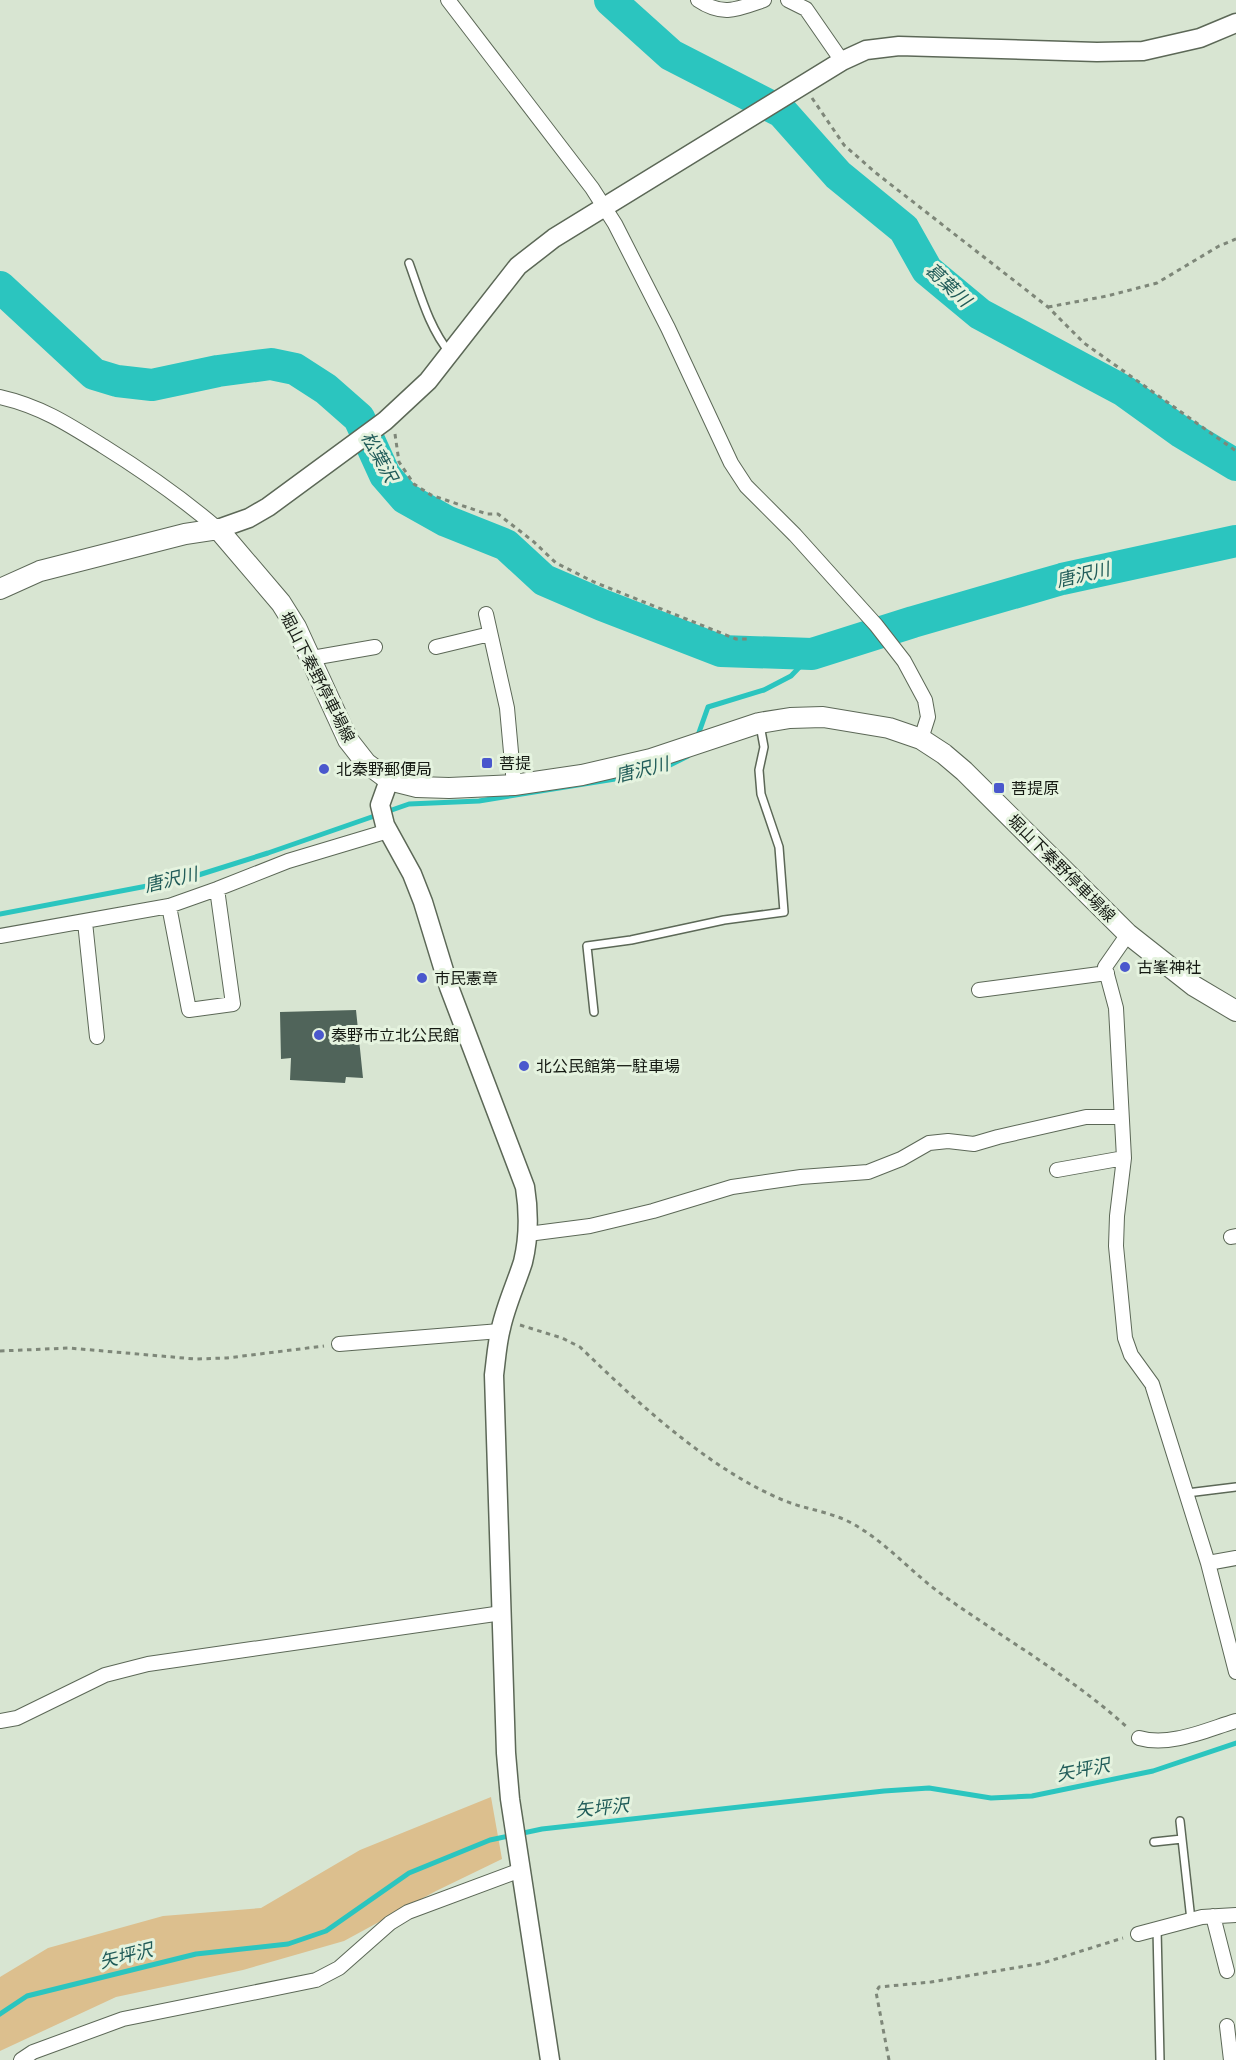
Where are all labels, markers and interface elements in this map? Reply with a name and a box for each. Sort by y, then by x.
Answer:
water label: 葛葉川 [921,259,977,313]
water label: 松葉沢 [356,428,403,488]
water label: 唐沢川 [1054,558,1114,592]
street label: 堀山下秦野停車場線 [276,609,359,746]
water label: 唐沢川 [613,752,673,787]
place label: 菩提 [499,754,531,773]
marker: 菩提 [480,756,494,770]
place label: 北秦野郵便局 [336,760,432,779]
marker: 北秦野郵便局 [317,762,331,776]
place label: 菩提原 [1011,779,1059,798]
marker: 菩提原 [992,781,1006,795]
street label: 堀山下秦野停車場線 [1004,811,1119,926]
water label: 唐沢川 [142,863,202,897]
place label: 古峯神社 [1137,958,1201,977]
marker: 古峯神社 [1118,960,1132,974]
place label: 市民憲章 [434,969,498,988]
marker: 市民憲章 [415,971,429,985]
place label: 秦野市立北公民館 [331,1026,459,1045]
marker: 秦野市立北公民館 [312,1028,326,1042]
place label: 北公民館第一駐車場 [536,1057,680,1076]
marker: 北公民館第一駐車場 [517,1059,531,1073]
water label: 矢坪沢 [1054,1754,1114,1786]
water label: 矢坪沢 [574,1794,632,1822]
water label: 矢坪沢 [97,1938,157,1973]

